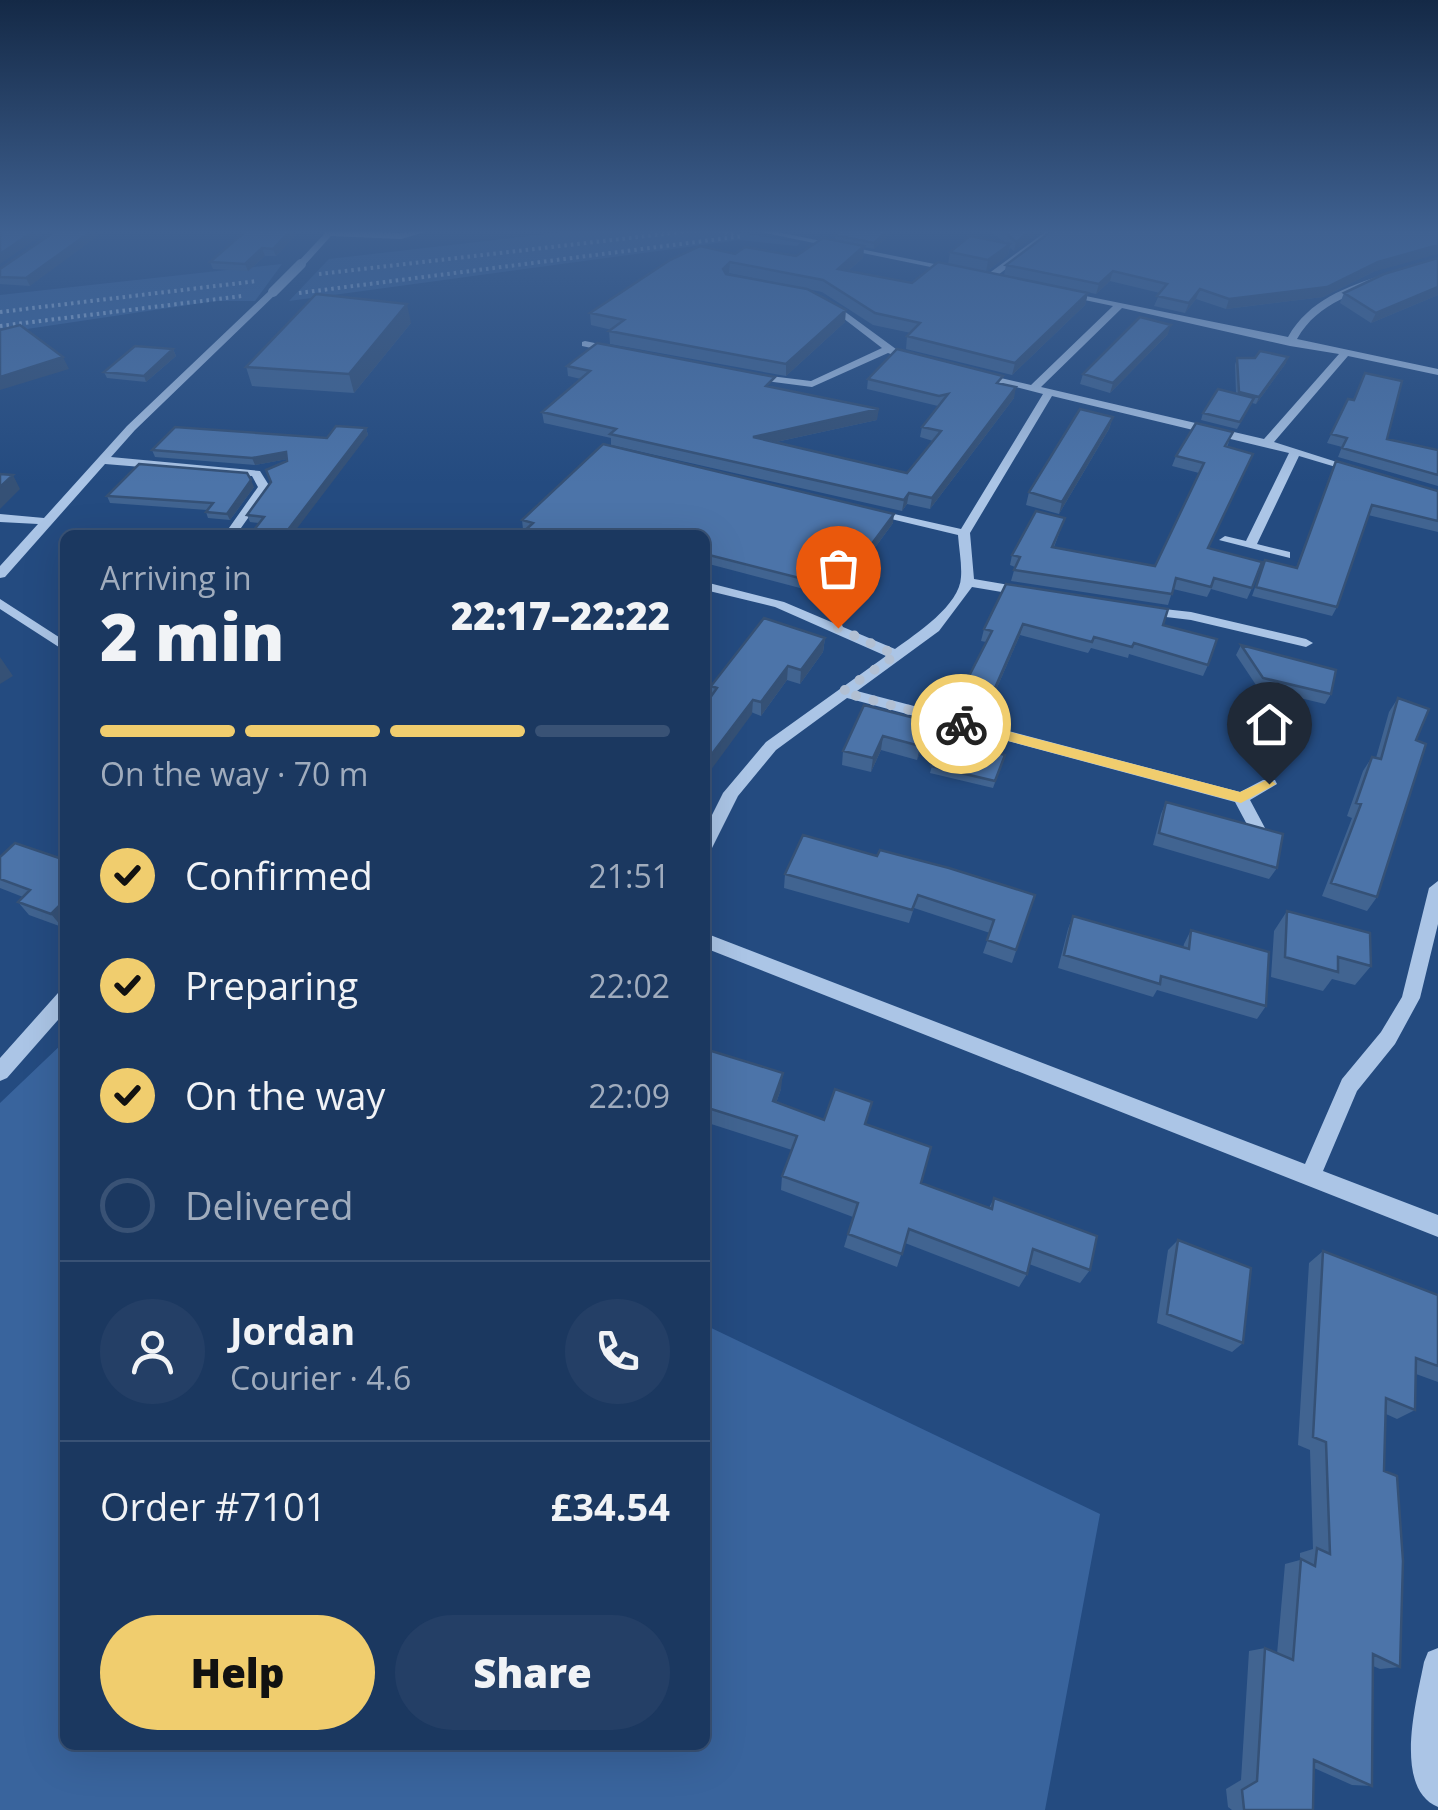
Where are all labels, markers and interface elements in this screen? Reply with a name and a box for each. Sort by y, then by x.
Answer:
pin [796,526,881,629]
icon: bag [811,541,866,596]
text: Arriving in [100,556,252,599]
text: 22:17–22:22 [451,589,670,641]
text: 2 min [100,592,285,680]
courier [911,674,1011,774]
pin [1227,682,1312,785]
icon: bike [934,697,989,752]
icon: home [1242,697,1297,752]
text: On the way · 70 m [100,752,368,795]
icon: check [100,848,155,903]
text: Confirmed [185,849,373,901]
text: 21:51 [588,854,670,897]
icon: check [100,958,155,1013]
text: Preparing [185,959,358,1011]
text: 22:02 [588,964,670,1007]
icon: check [100,1068,155,1123]
text: On the way [185,1069,385,1121]
text: 22:09 [588,1074,670,1117]
text: Delivered [185,1179,354,1231]
button: person [100,1299,205,1404]
button: phone [565,1299,670,1404]
text: Jordan [230,1304,355,1356]
text: Courier · 4.6 [230,1356,411,1399]
text: Order #7101 [100,1480,327,1532]
text: £34.54 [551,1480,670,1532]
button: Help [100,1615,375,1730]
button: Share [395,1615,670,1730]

